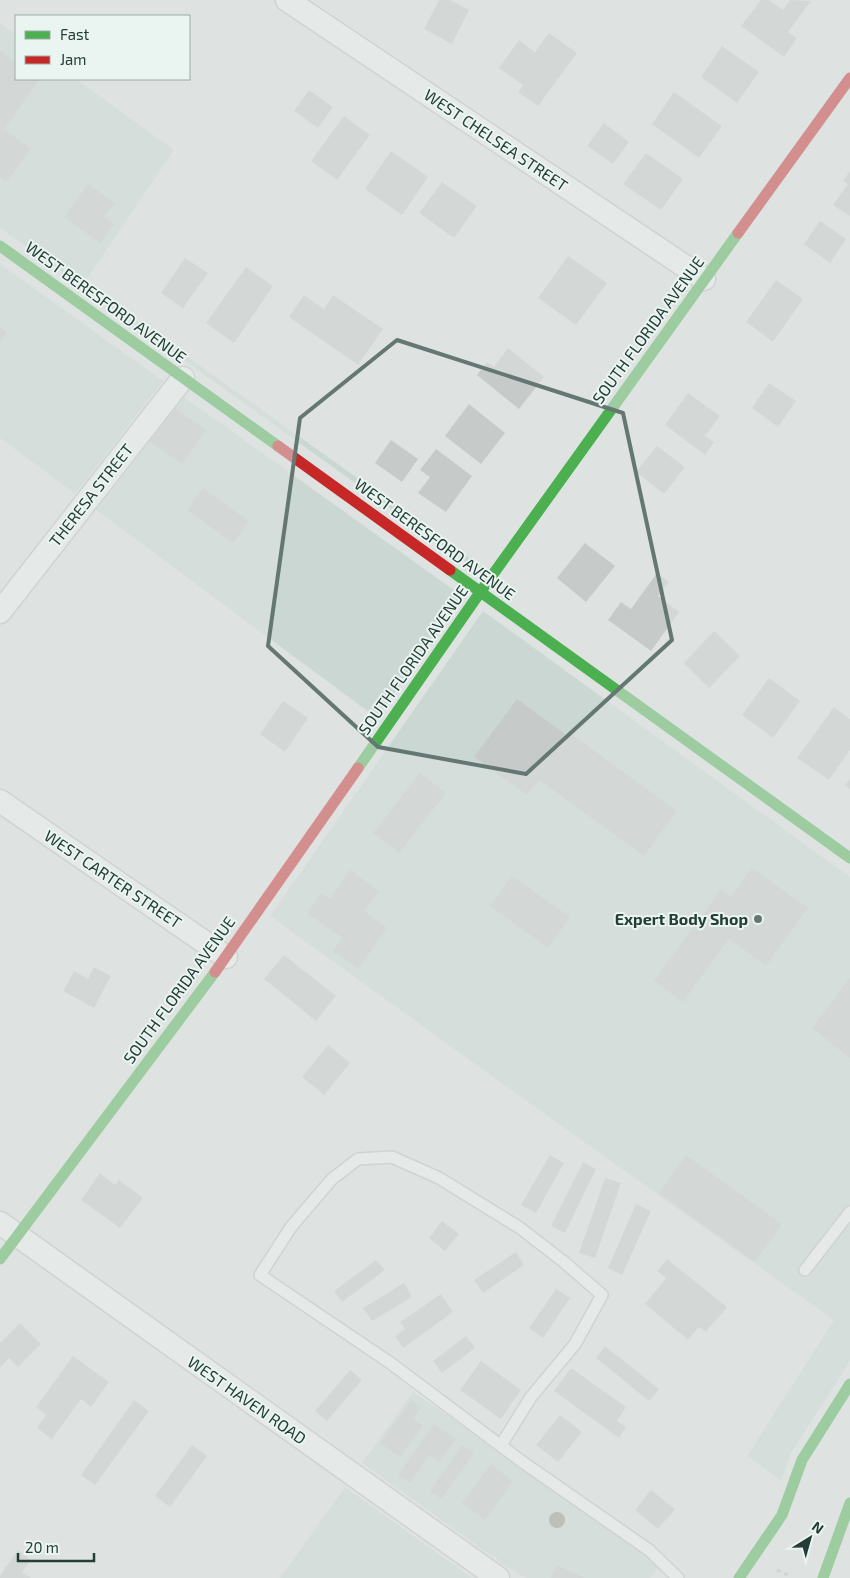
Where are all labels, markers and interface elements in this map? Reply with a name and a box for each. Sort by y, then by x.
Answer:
legend [15,15,190,80]
text: Fast [60,25,90,43]
text: Jam [60,50,86,68]
street label: WEST CHELSEA STREET [421,84,572,195]
street label: WEST BERESFORD AVENUE [22,237,190,366]
street label: SOUTH FLORIDA AVENUE [588,252,707,407]
street label: THERESA STREET [45,439,137,550]
street label: WEST BERESFORD AVENUE [351,474,519,603]
street label: SOUTH FLORIDA AVENUE [354,582,471,738]
street label: WEST CARTER STREET [41,826,186,932]
place label: Expert Body Shop [615,909,748,929]
street label: SOUTH FLORIDA AVENUE [119,912,238,1067]
marker: Expert Body Shop [752,913,764,925]
street label: WEST HAVEN ROAD [184,1352,310,1448]
north arrow [785,1513,835,1563]
text: N [809,1517,827,1537]
scale bar [18,1530,94,1562]
text: 20 m [25,1538,59,1556]

